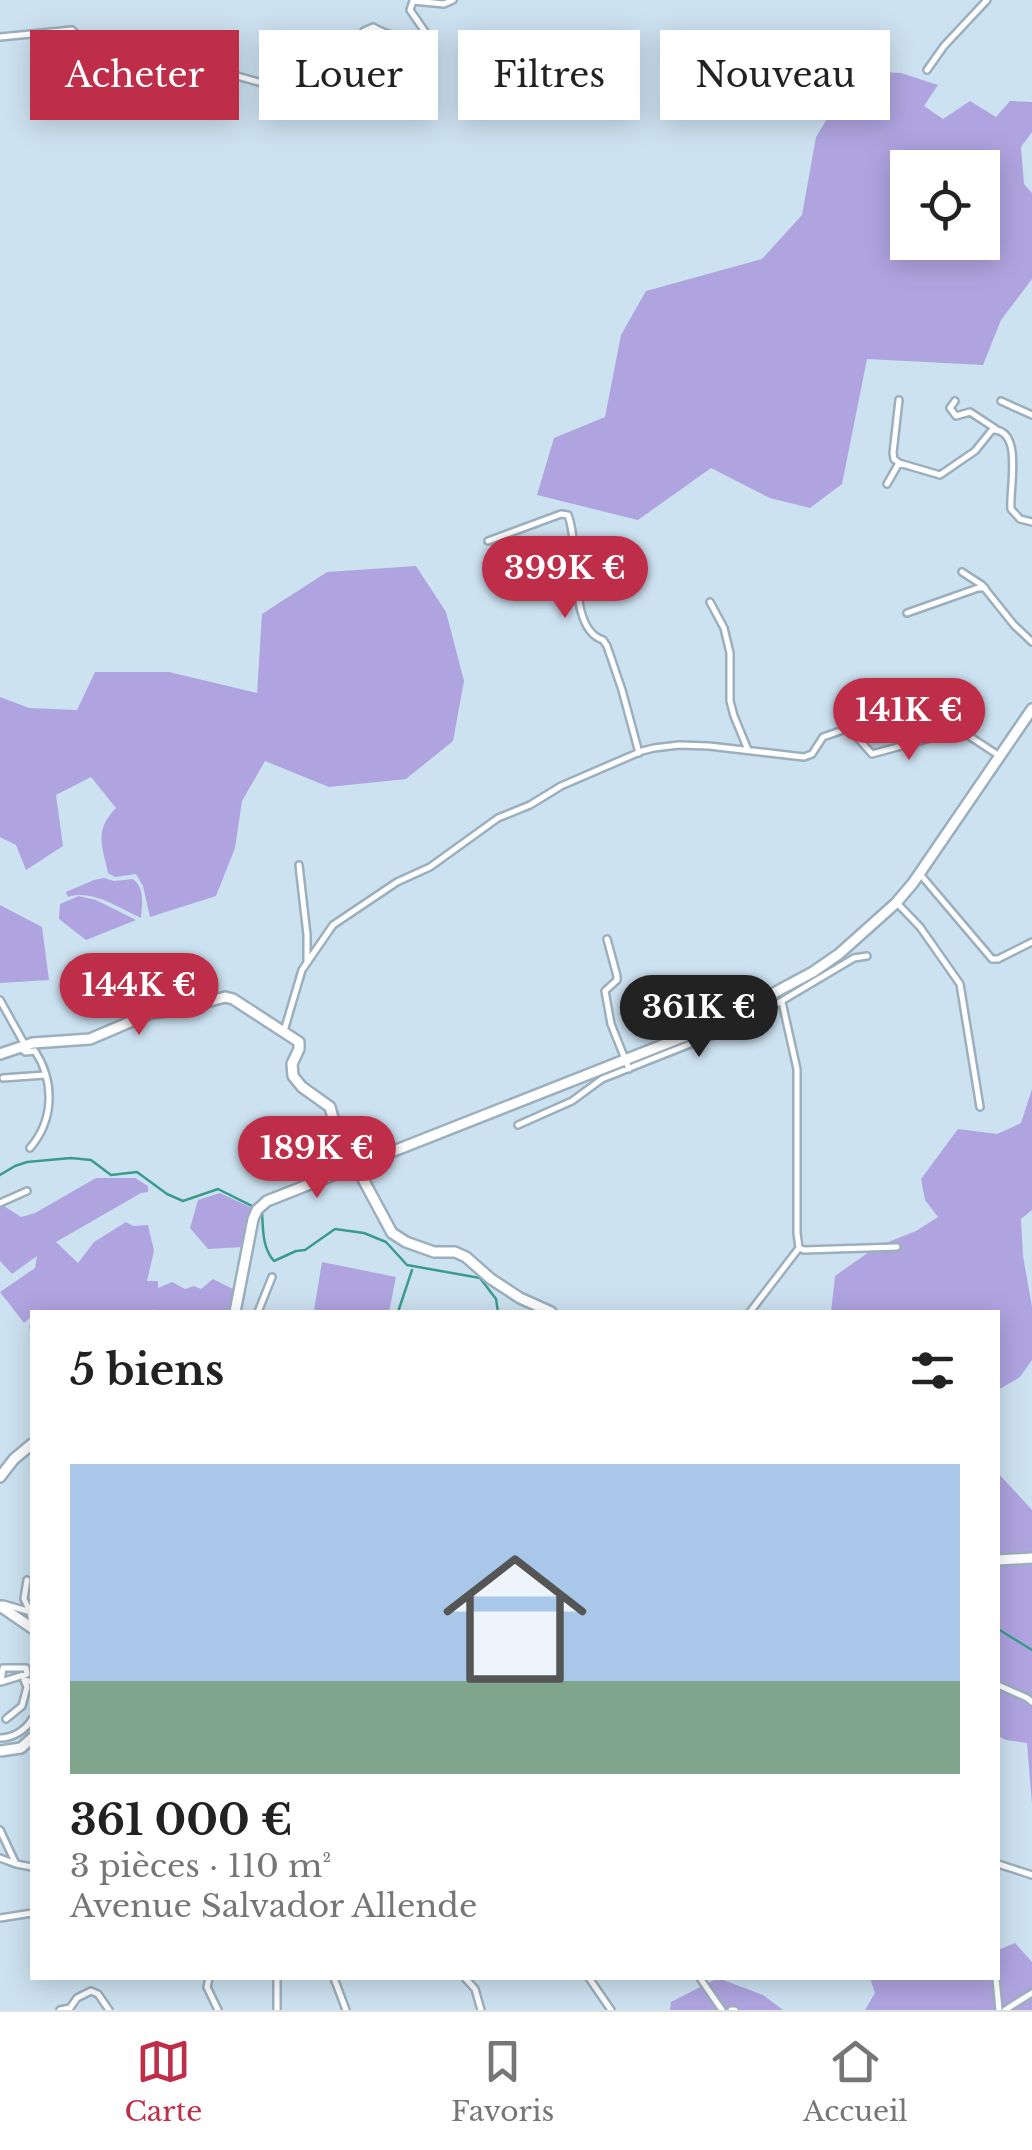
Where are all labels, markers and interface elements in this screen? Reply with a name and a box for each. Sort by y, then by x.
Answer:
chip: Acheter [30,30,239,120]
chip: Louer [259,30,438,120]
chip: Filtres [458,30,640,120]
chip: Nouveau [660,30,890,120]
map controls [890,150,1000,260]
button: locate [890,150,1000,260]
pin: 399K € [484,536,646,621]
text: 399K € [504,548,626,588]
pin: 141K € [828,678,990,763]
text: 141K € [855,690,963,730]
pin: 144K € [58,953,220,1038]
text: 144K € [82,965,196,1005]
pin: 361K € [618,975,780,1060]
text: 361K € [642,987,756,1027]
pin: 189K € [236,1116,398,1201]
text: 189K € [260,1128,374,1168]
icon: filters [905,1343,960,1398]
text: 5 biens [70,1344,224,1396]
icon: home [425,1529,605,1709]
text: 361 000 € [70,1794,293,1846]
text: 3 pièces · 110 m² [70,1846,331,1886]
text: Avenue Salvador Allende [70,1886,477,1926]
tab: Carte [124,2034,202,2129]
tab: Favoris [451,2034,554,2129]
tab: Accueil [803,2034,908,2129]

